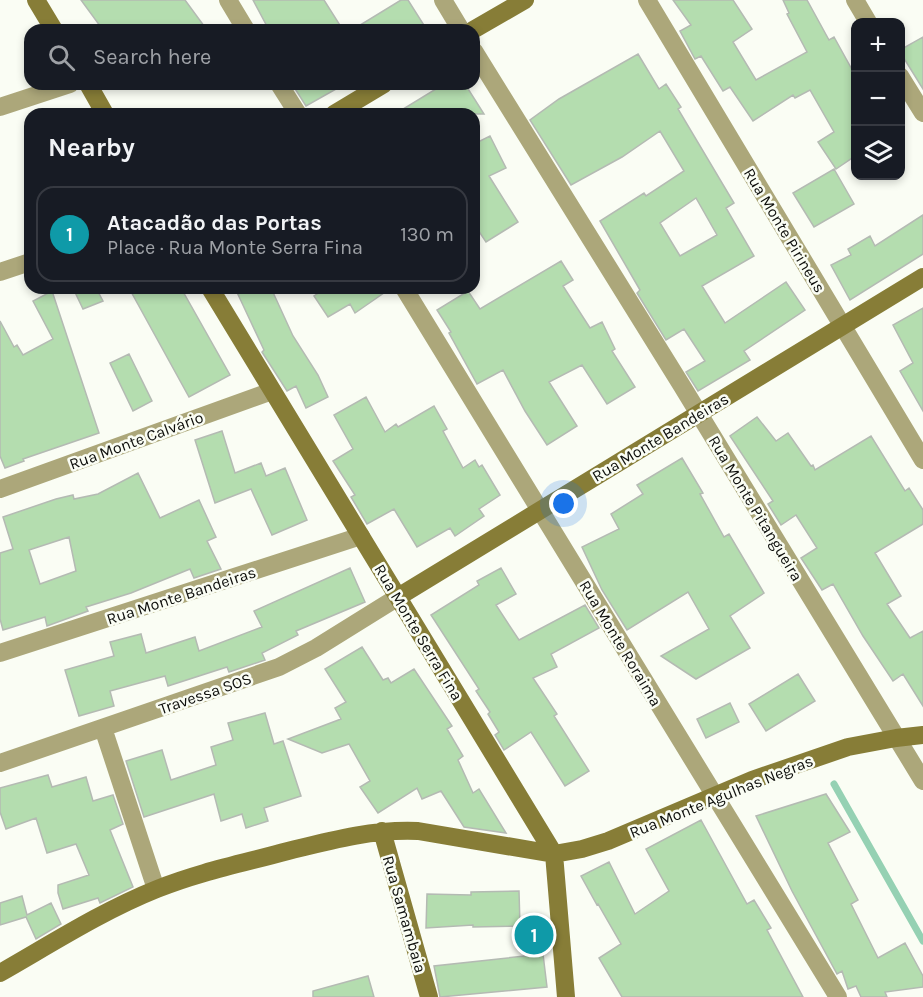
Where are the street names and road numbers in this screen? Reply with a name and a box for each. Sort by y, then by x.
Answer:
street label: Rua Monte Pirineus [740,164,829,296]
street label: Rua Monte Bandeiras [589,389,732,486]
street label: Rua Monte Calvário [67,407,206,474]
street label: Rua Monte Pitangueira [705,432,807,585]
street label: Rua Monte Serra Fina [370,561,467,704]
street label: Rua Monte Bandeiras [104,562,258,629]
street label: Rua Monte Roraima [575,577,666,710]
street label: Travessa SOS [156,669,254,718]
street label: Rua Monte Agulhas Negras [627,751,816,842]
street label: Rua Samambaia [379,853,430,975]

